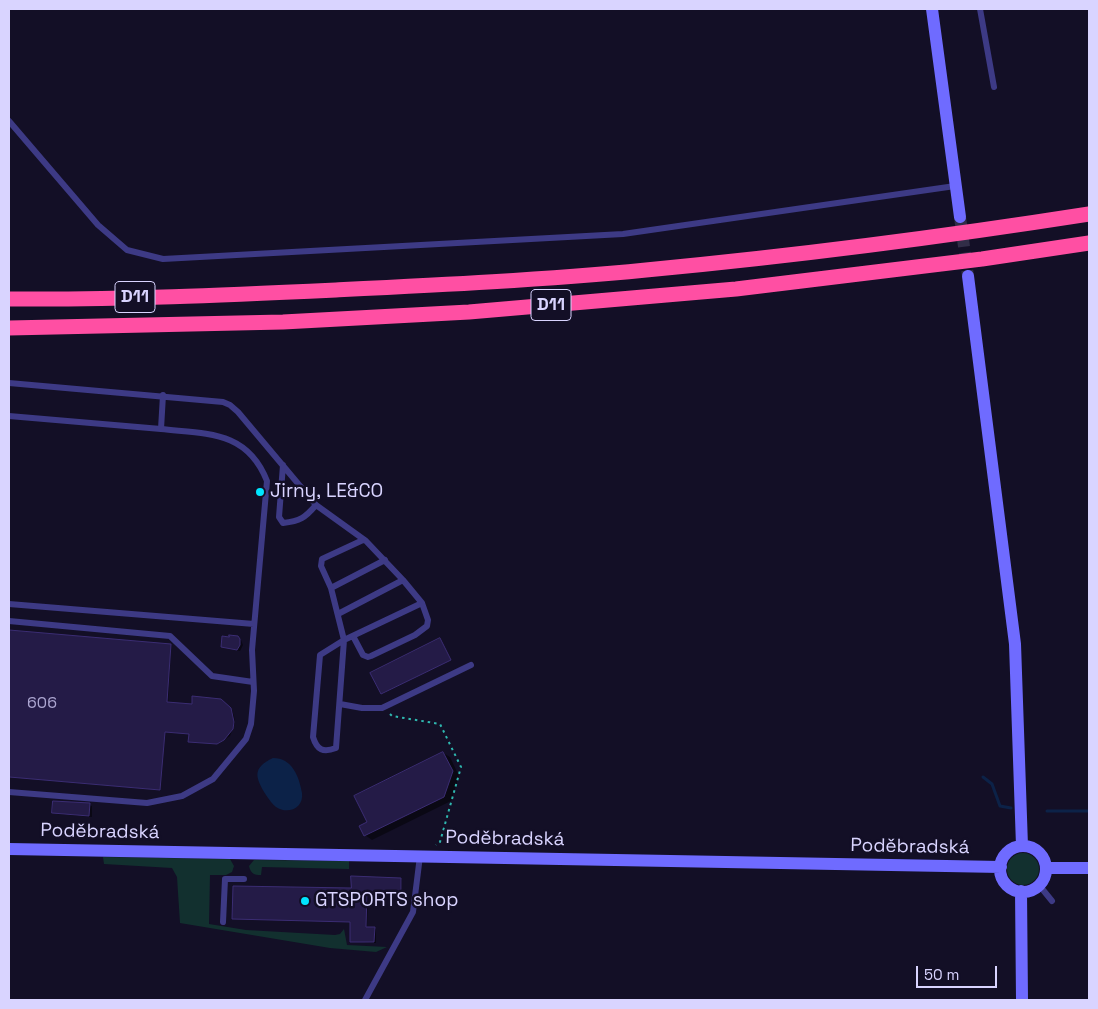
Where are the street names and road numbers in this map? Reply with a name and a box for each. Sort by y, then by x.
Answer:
road number: D11 [115,282,155,312]
road number: D11 [531,290,571,320]
street label: Poděbradská [40,820,160,844]
street label: Poděbradská [445,827,565,851]
street label: Poděbradská [850,835,970,859]

